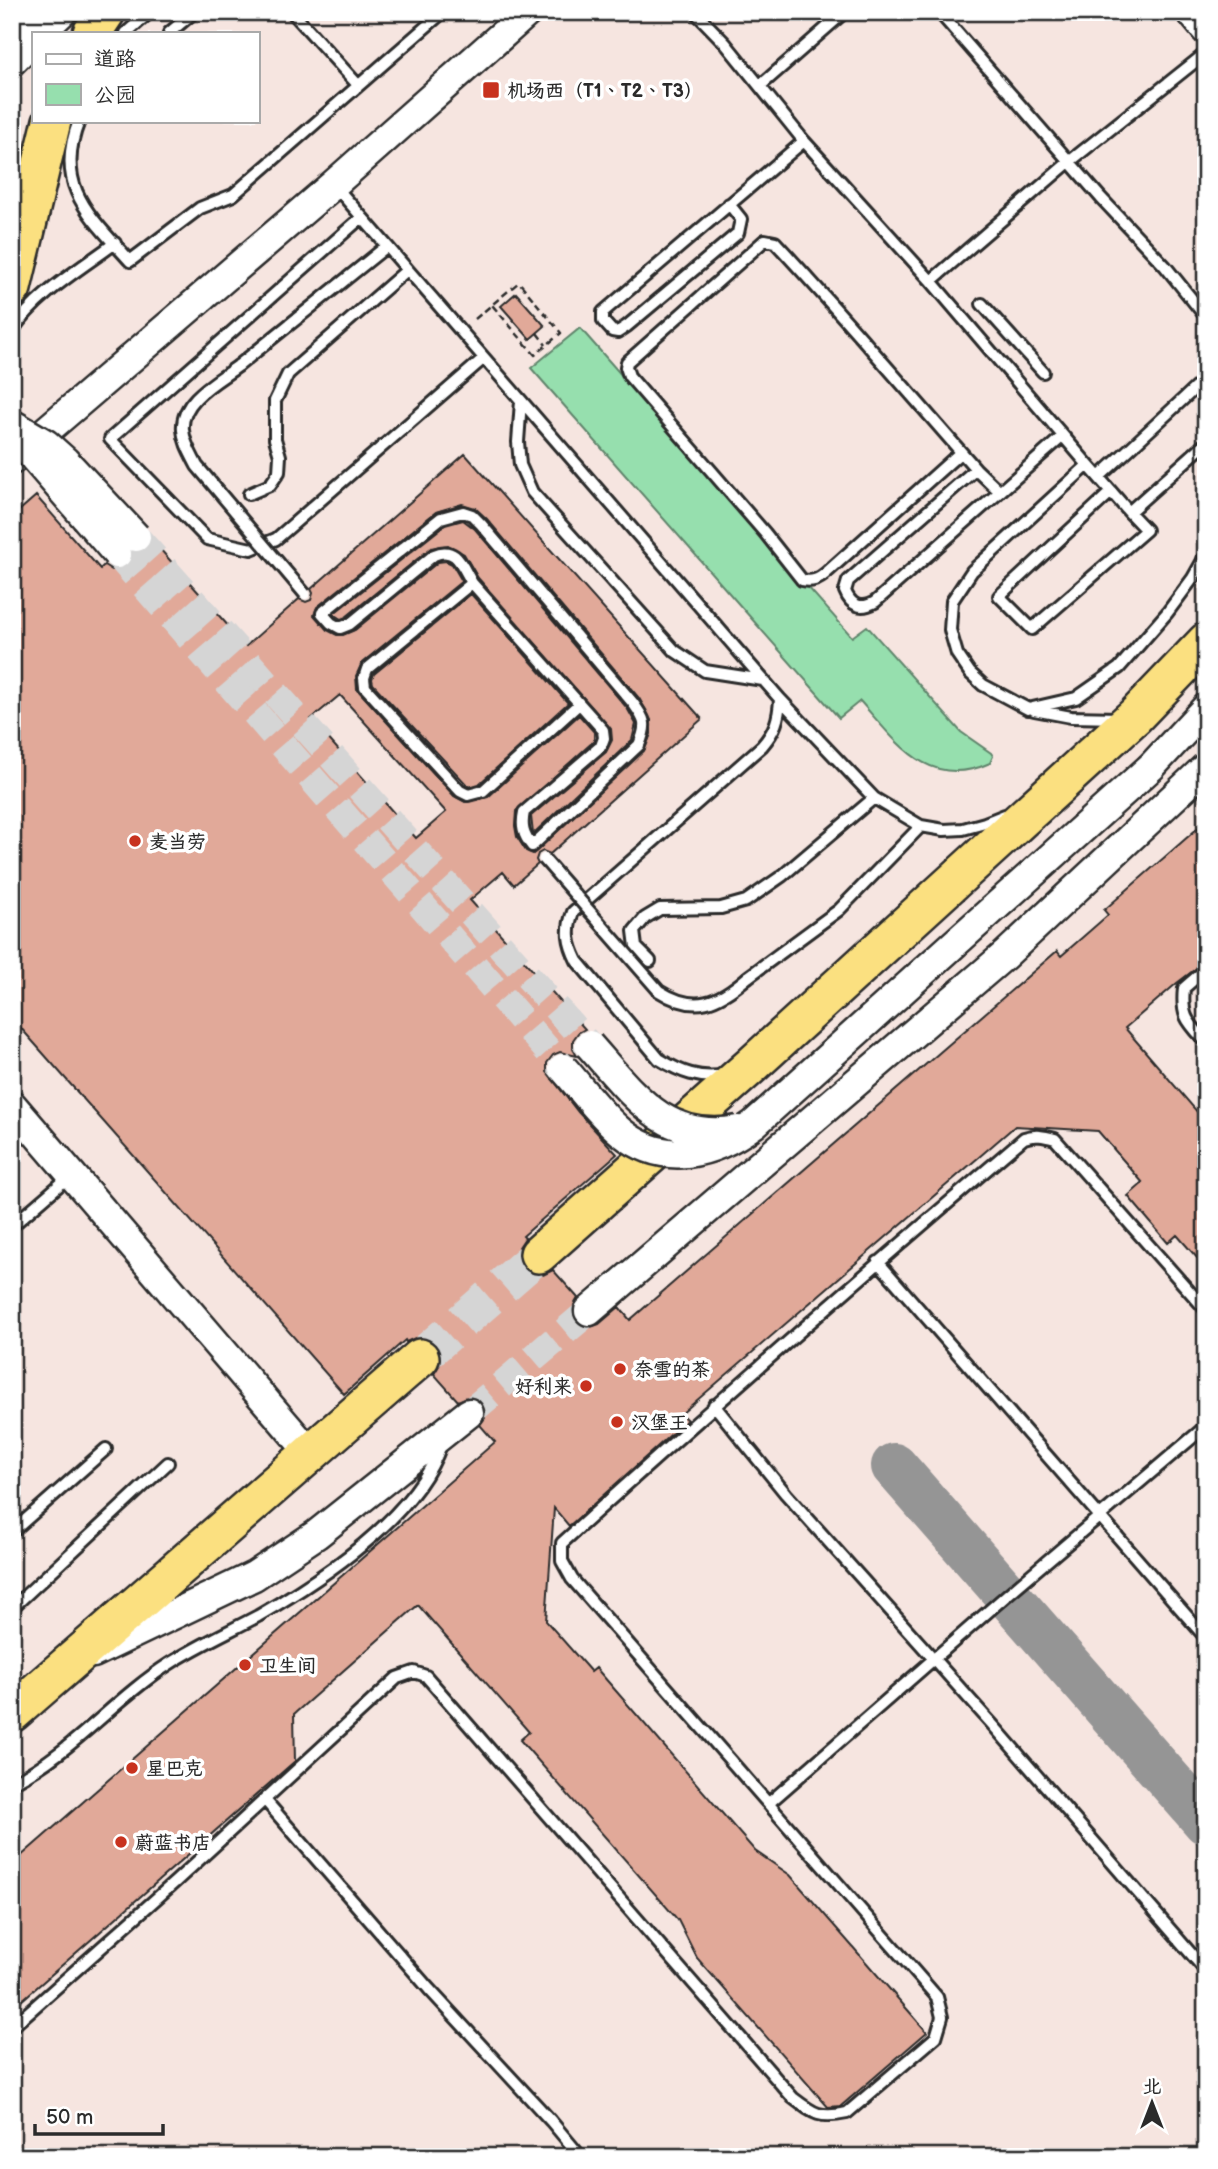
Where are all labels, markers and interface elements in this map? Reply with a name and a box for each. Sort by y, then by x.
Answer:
legend [32,32,259,122]
text: 道路 [94,47,136,72]
marker: 机场西（T1、T2、T3） [481,80,501,100]
place label: 机场西（T1、T2、T3） [507,80,703,103]
text: 公园 [94,83,136,108]
place label: 麦当劳 [149,831,206,854]
marker: 麦当劳 [127,833,143,849]
place label: 奈雪的茶 [634,1359,710,1382]
marker: 奈雪的茶 [612,1361,628,1377]
place label: 好利来 [515,1376,572,1399]
marker: 好利来 [578,1378,594,1394]
place label: 汉堡王 [631,1412,688,1435]
marker: 汉堡王 [609,1414,625,1430]
place label: 卫生间 [259,1655,316,1678]
marker: 卫生间 [237,1657,253,1673]
place label: 星巴克 [146,1758,203,1781]
marker: 星巴克 [124,1760,140,1776]
place label: 蔚蓝书店 [135,1832,211,1855]
marker: 蔚蓝书店 [113,1834,129,1850]
north arrow [1116,2068,1186,2138]
text: 北 [1142,2076,1162,2099]
scale bar [35,2092,163,2136]
text: 50 m [46,2105,93,2130]

